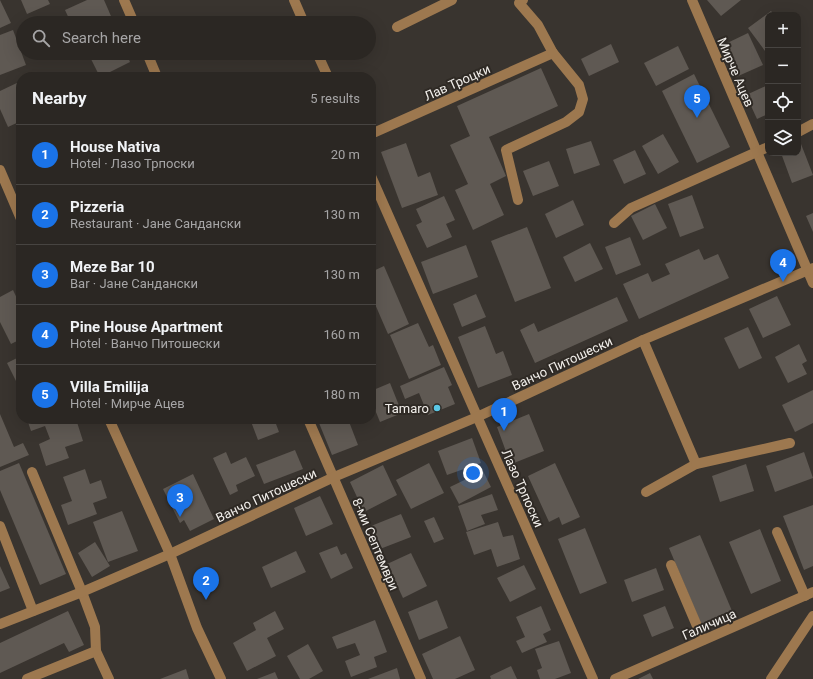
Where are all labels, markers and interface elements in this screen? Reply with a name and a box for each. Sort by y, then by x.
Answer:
map controls [765,12,801,156]
button: + [765,12,801,48]
search box [16,16,376,60]
icon: search [30,27,52,49]
text: Search here [62,29,141,47]
street label: Мирче Ацев [714,35,757,109]
button: − [765,48,801,84]
street label: Лав Троцки [422,61,493,104]
button: locate [765,84,801,120]
pin: 5 [684,85,710,118]
text: Nearby [32,88,87,108]
text: 5 results [310,91,360,106]
button: layers [765,120,801,156]
text: House Nativa [70,138,160,156]
text: 1 [41,147,49,162]
text: 20 m [331,147,360,162]
text: Hotel · Лазо Трпоски [70,156,195,171]
text: Pizzeria [70,198,124,216]
text: 2 [41,207,49,222]
text: 130 m [323,207,360,222]
text: Restaurant · Јане Сандански [70,216,241,231]
pin: 4 [770,249,796,282]
text: Meze Bar 10 [70,258,155,276]
text: 3 [41,267,49,282]
text: 130 m [323,267,360,282]
text: Bar · Јане Сандански [70,276,198,291]
text: Pine House Apartment [70,318,223,336]
text: 4 [41,327,49,342]
text: 160 m [323,327,360,342]
street label: Ванчо Питошески [510,334,615,393]
text: Hotel · Ванчо Питошески [70,336,220,351]
text: Villa Emilija [70,378,149,396]
text: 5 [41,387,49,402]
text: 180 m [323,387,360,402]
text: Hotel · Мирче Ацев [70,396,185,411]
pin: 1 [491,398,517,431]
place label: Tamaro [385,401,429,416]
marker: Tamaro [432,403,442,413]
street label: Лазо Трпоски [499,447,546,530]
your location [463,463,483,483]
street label: Ванчо Питошески [214,466,319,525]
pin: 3 [167,484,193,517]
street label: 8-ми Септември [349,496,402,593]
pin: 2 [193,567,219,600]
street label: Галичица [680,606,738,643]

